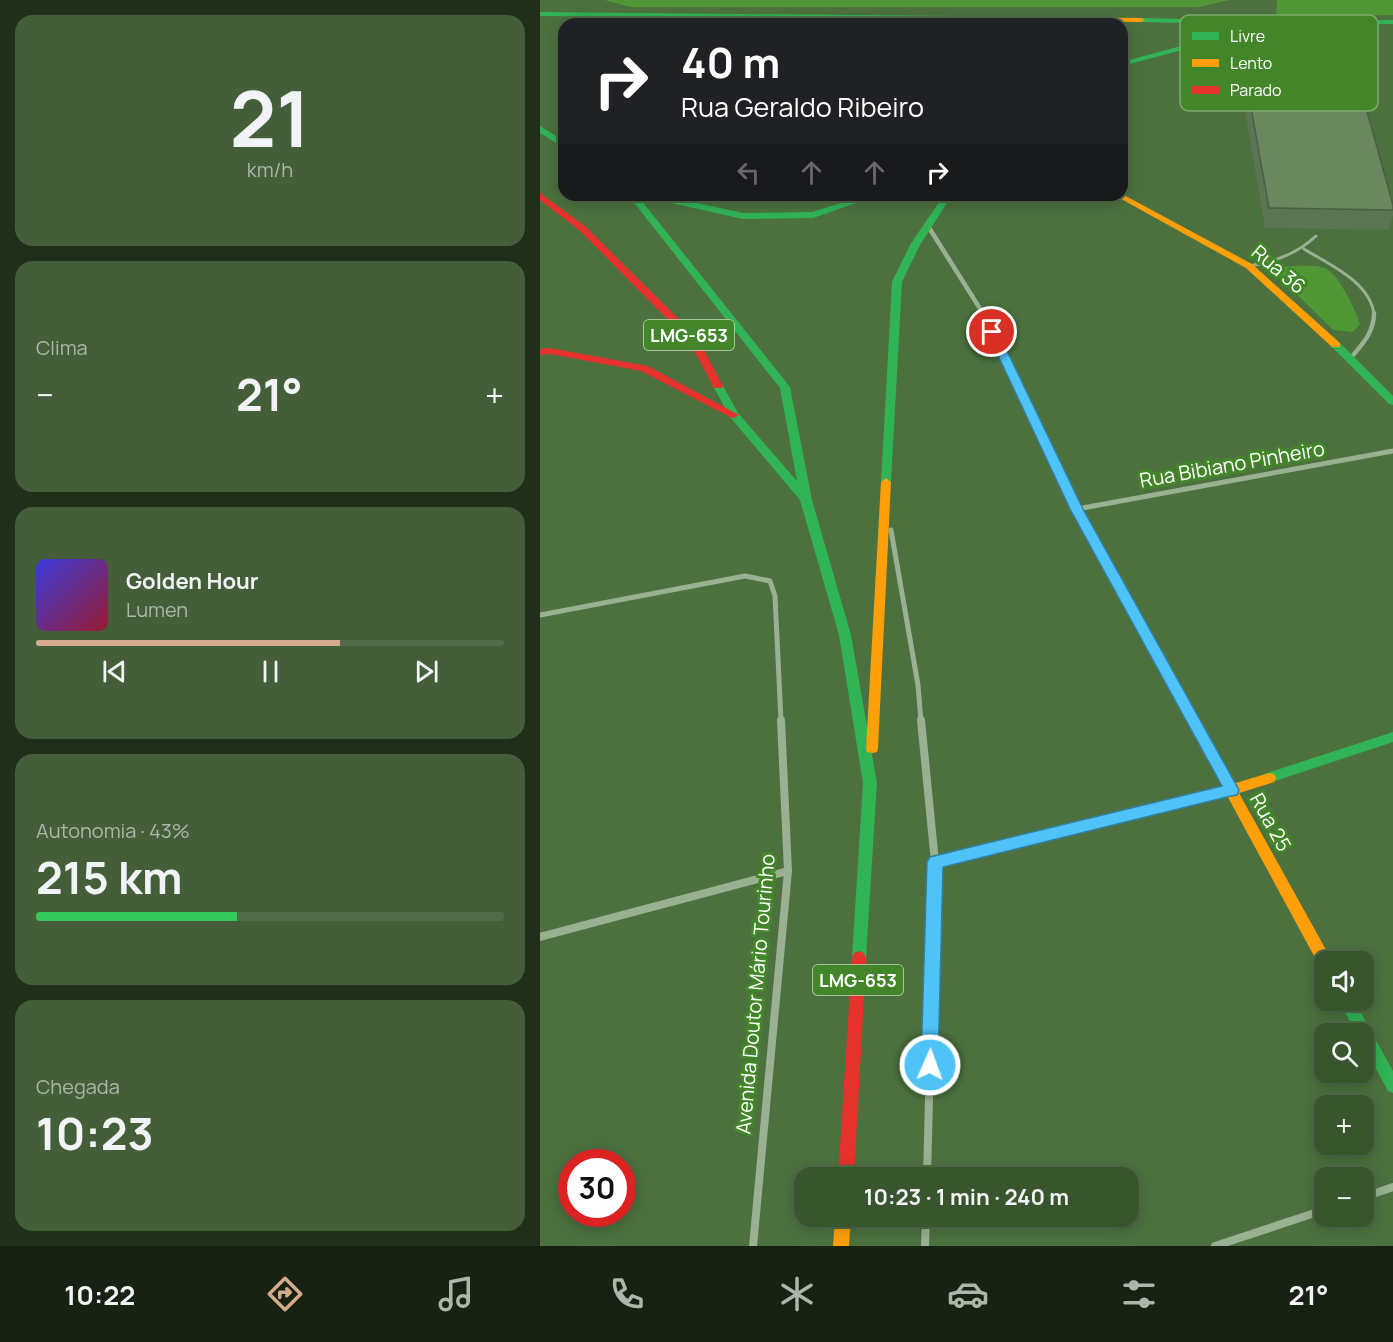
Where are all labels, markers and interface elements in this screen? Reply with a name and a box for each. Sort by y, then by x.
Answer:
legend [1180,15,1378,111]
text: Livre [1230,25,1265,47]
text: 40 m [681,33,780,91]
icon: right [582,42,660,120]
text: Lento [1230,52,1272,74]
text: 21 [230,64,310,170]
text: Parado [1230,79,1281,101]
text: Rua Geraldo Ribeiro [681,88,924,125]
text: km/h [247,156,293,183]
icon: left [732,156,765,189]
icon: ahead [795,156,828,189]
icon: ahead [858,156,891,189]
icon: right [921,156,954,189]
street label: Rua 36 [1246,238,1312,300]
pin [966,306,1017,357]
icon: arrive [975,315,1008,348]
road number: LMG-653 [644,320,734,350]
text: Clima [36,334,88,361]
text: 21° [236,363,303,425]
text: − [36,372,54,417]
text: + [485,372,504,417]
street label: Rua Bibiano Pinheiro [1137,434,1327,494]
text: Golden Hour [126,566,259,596]
text: Lumen [126,596,188,623]
icon: previous [98,655,131,688]
icon: pause [254,655,287,688]
icon: next [410,655,443,688]
street label: Rua 25 [1244,788,1298,856]
text: Autonomia · 43% [36,817,190,844]
text: 215 km [36,846,183,908]
street label: Avenida Doutor Mário Tourinho [729,852,781,1135]
map controls [1314,951,1374,1227]
button: sound [1314,951,1374,1011]
road number: LMG-653 [813,965,903,995]
button: search [1314,1023,1374,1083]
position arrow [898,1033,962,1097]
text: Chegada [36,1073,120,1100]
button: + [1314,1095,1374,1155]
text: 10:23 [36,1102,154,1164]
speed limit sign: 30 [558,1149,636,1227]
button: − [1314,1167,1374,1227]
text: 10:23 · 1 min · 240 m [864,1182,1069,1212]
icon: directions [264,1273,306,1315]
icon: music [435,1273,477,1315]
icon: phone [606,1273,648,1315]
icon: climate [776,1273,818,1315]
icon: car [947,1273,989,1315]
icon: filters [1118,1273,1160,1315]
text: 10:22 [64,1276,135,1313]
text: 21° [1289,1276,1329,1313]

